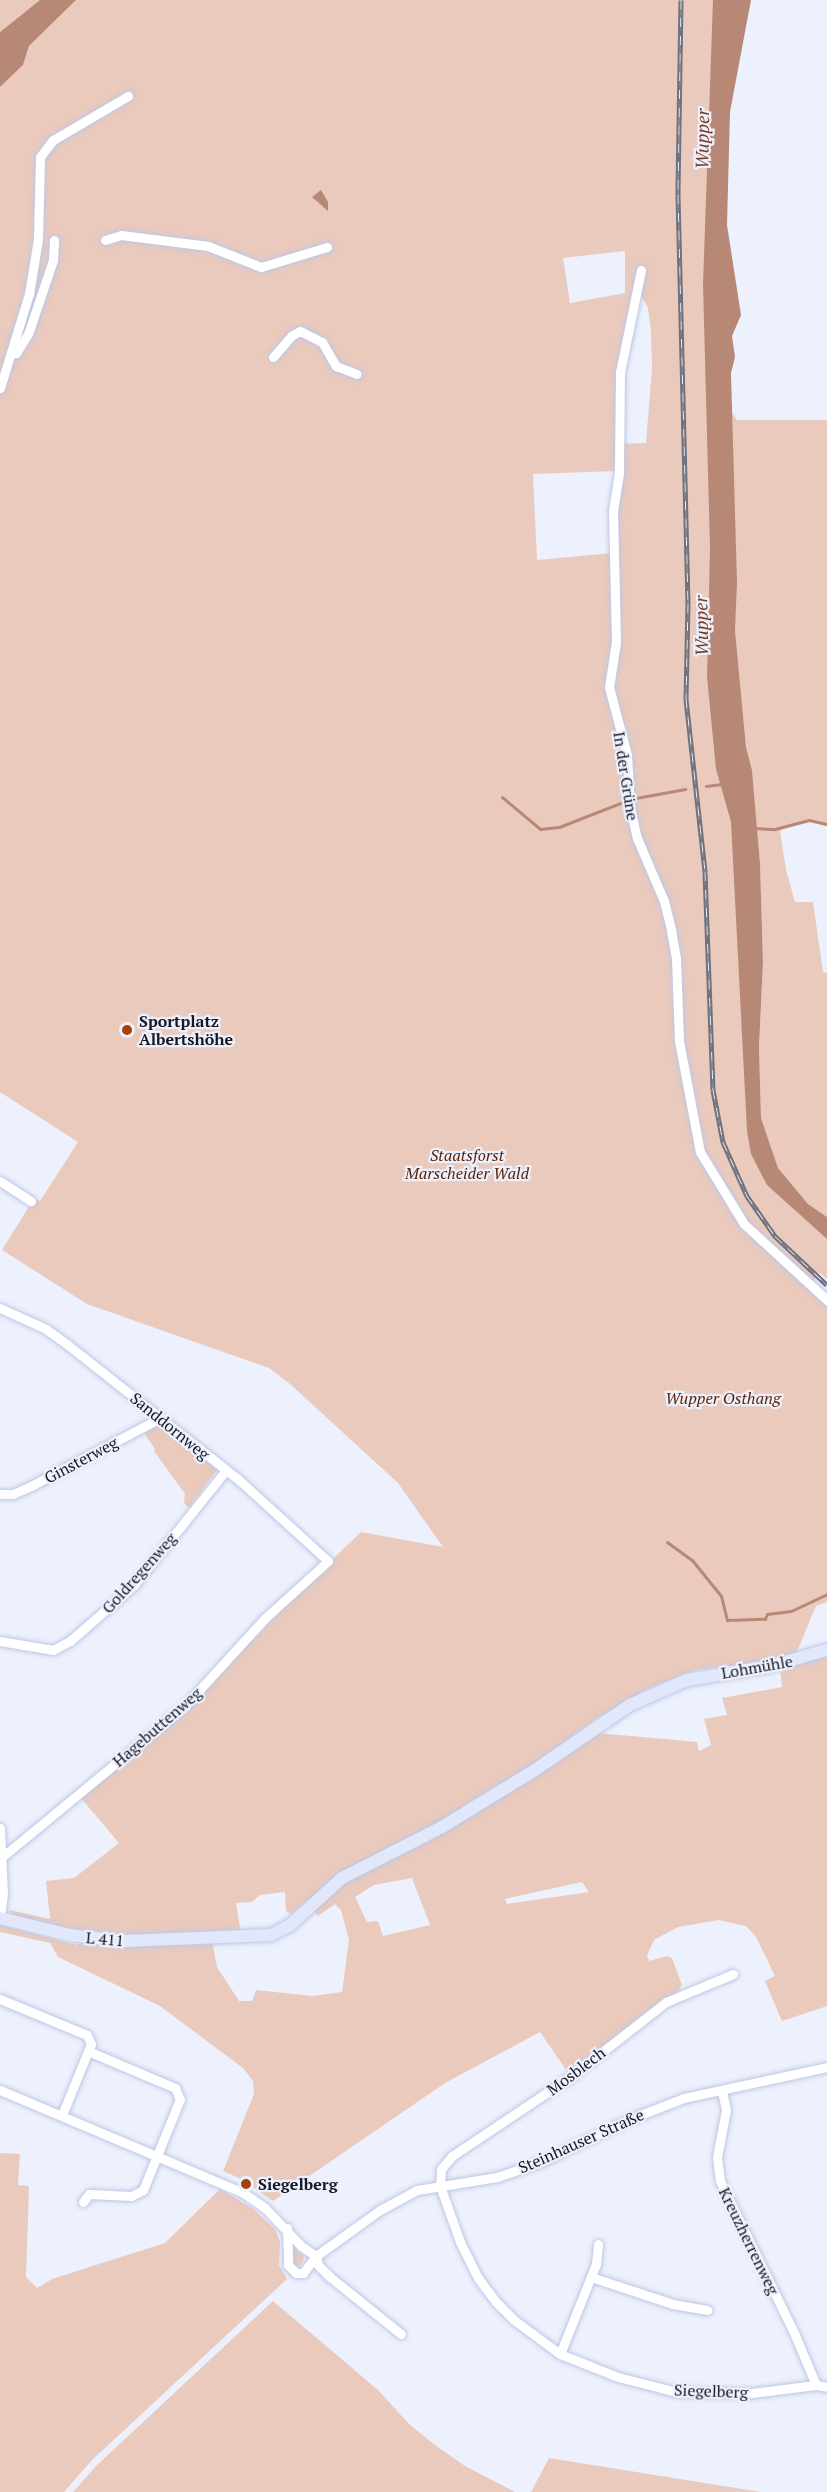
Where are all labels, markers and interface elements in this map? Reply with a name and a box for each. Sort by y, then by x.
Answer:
water label: Wupper [691,109,713,169]
water label: Wupper [690,596,712,656]
street label: In der Grüne [609,730,643,822]
place label: Sportplatz Albertshöhe [139,1011,233,1049]
marker: Sportplatz Albertshöhe [120,1023,134,1037]
park label: Staatsforst Marscheider Wald [405,1145,529,1183]
street label: Sanddornweg [127,1388,213,1464]
park label: Wupper Osthang [665,1388,781,1408]
street label: Ginsterweg [41,1433,121,1487]
street label: Goldregenweg [98,1529,180,1617]
street label: Lohmühle [720,1651,794,1683]
street label: Hagebuttenweg [109,1683,205,1771]
street label: L 411 [85,1928,125,1950]
street label: Mosblech [543,2043,609,2099]
street label: Steinhauser Straße [515,2105,647,2177]
place label: Siegelberg [258,2174,338,2194]
marker: Siegelberg [239,2177,253,2191]
street label: Kreuzherrenweg [715,2184,783,2298]
street label: Siegelberg [674,2380,748,2402]

